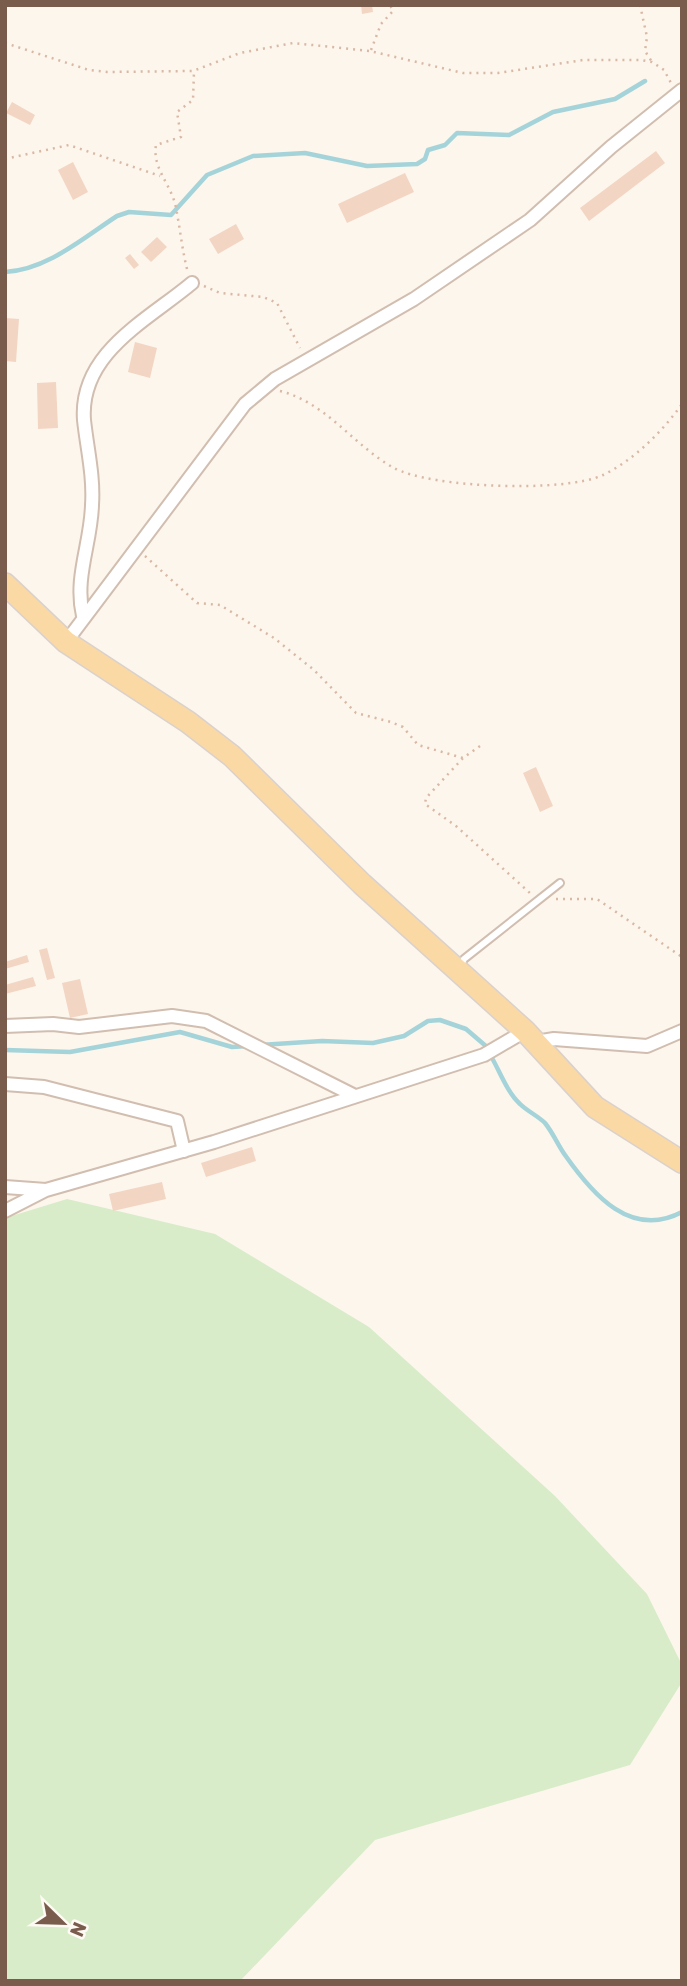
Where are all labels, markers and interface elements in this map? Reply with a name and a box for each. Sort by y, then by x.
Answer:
north arrow [28,1888,98,1958]
text: N [65,1919,91,1940]

